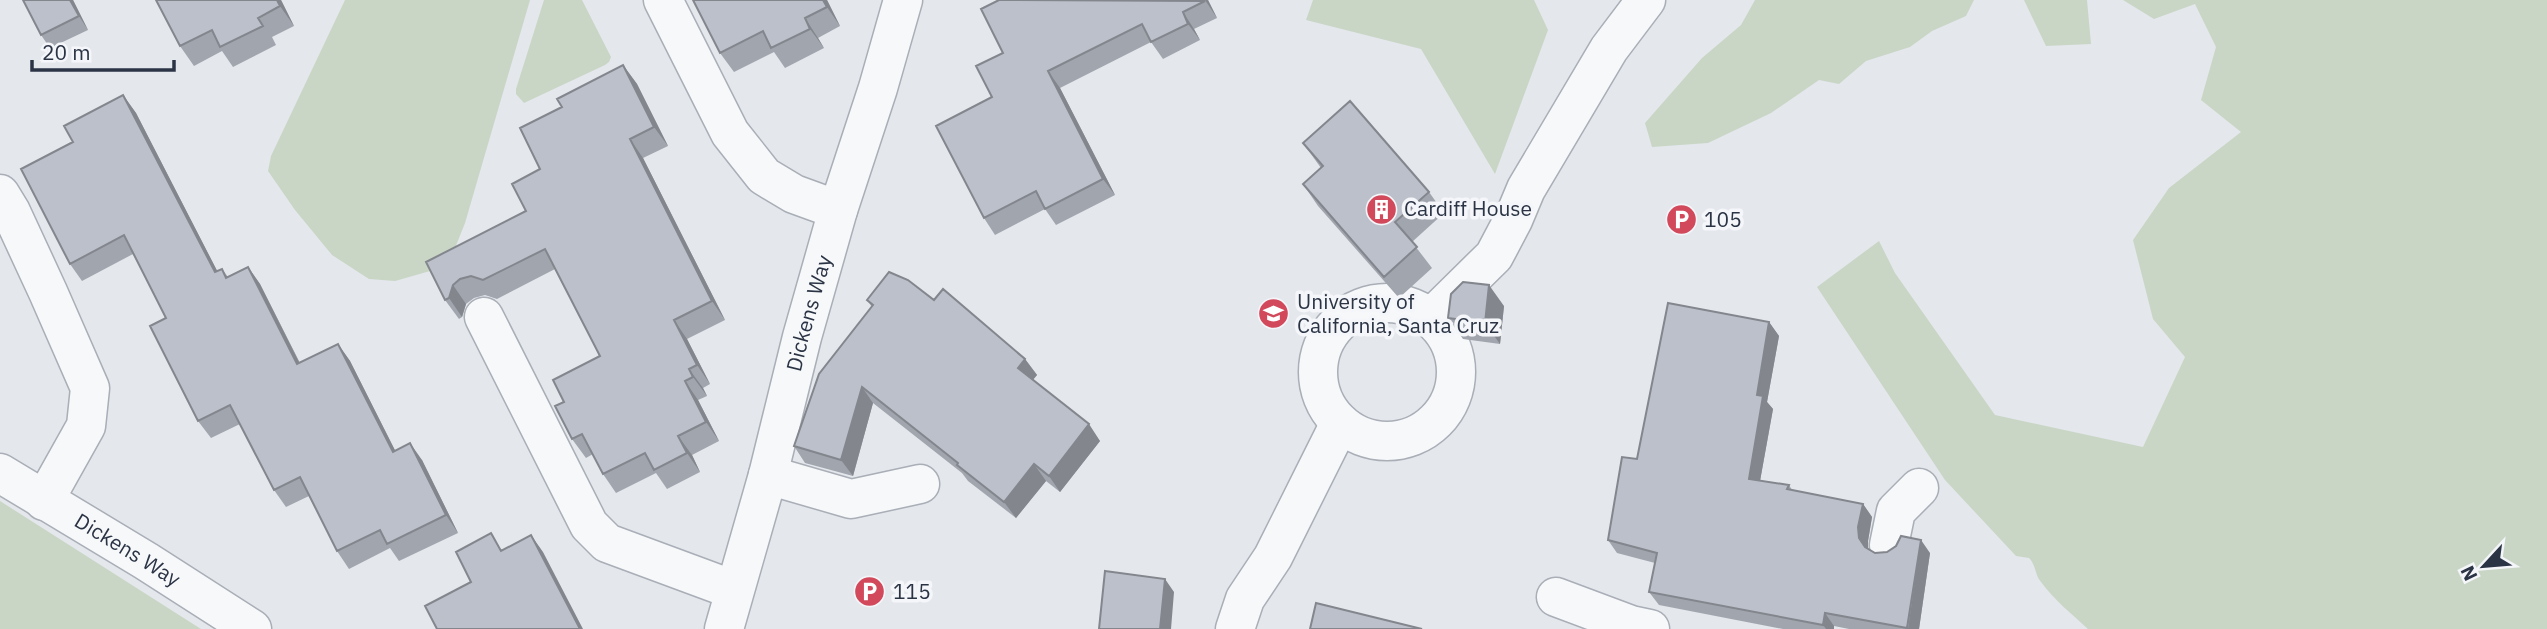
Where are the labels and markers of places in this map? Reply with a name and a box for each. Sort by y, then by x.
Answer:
building icon: Cardiff House [1364,192,1398,226]
place label: Cardiff House [1404,194,1532,222]
parking icon: 105 [1664,203,1698,237]
place label: 105 [1704,205,1742,233]
place label: University of California, Santa Cruz [1297,287,1499,339]
school or university icon: University of California, Santa Cruz [1257,297,1291,331]
parking icon: 115 [853,575,887,609]
place label: 115 [893,577,931,605]

